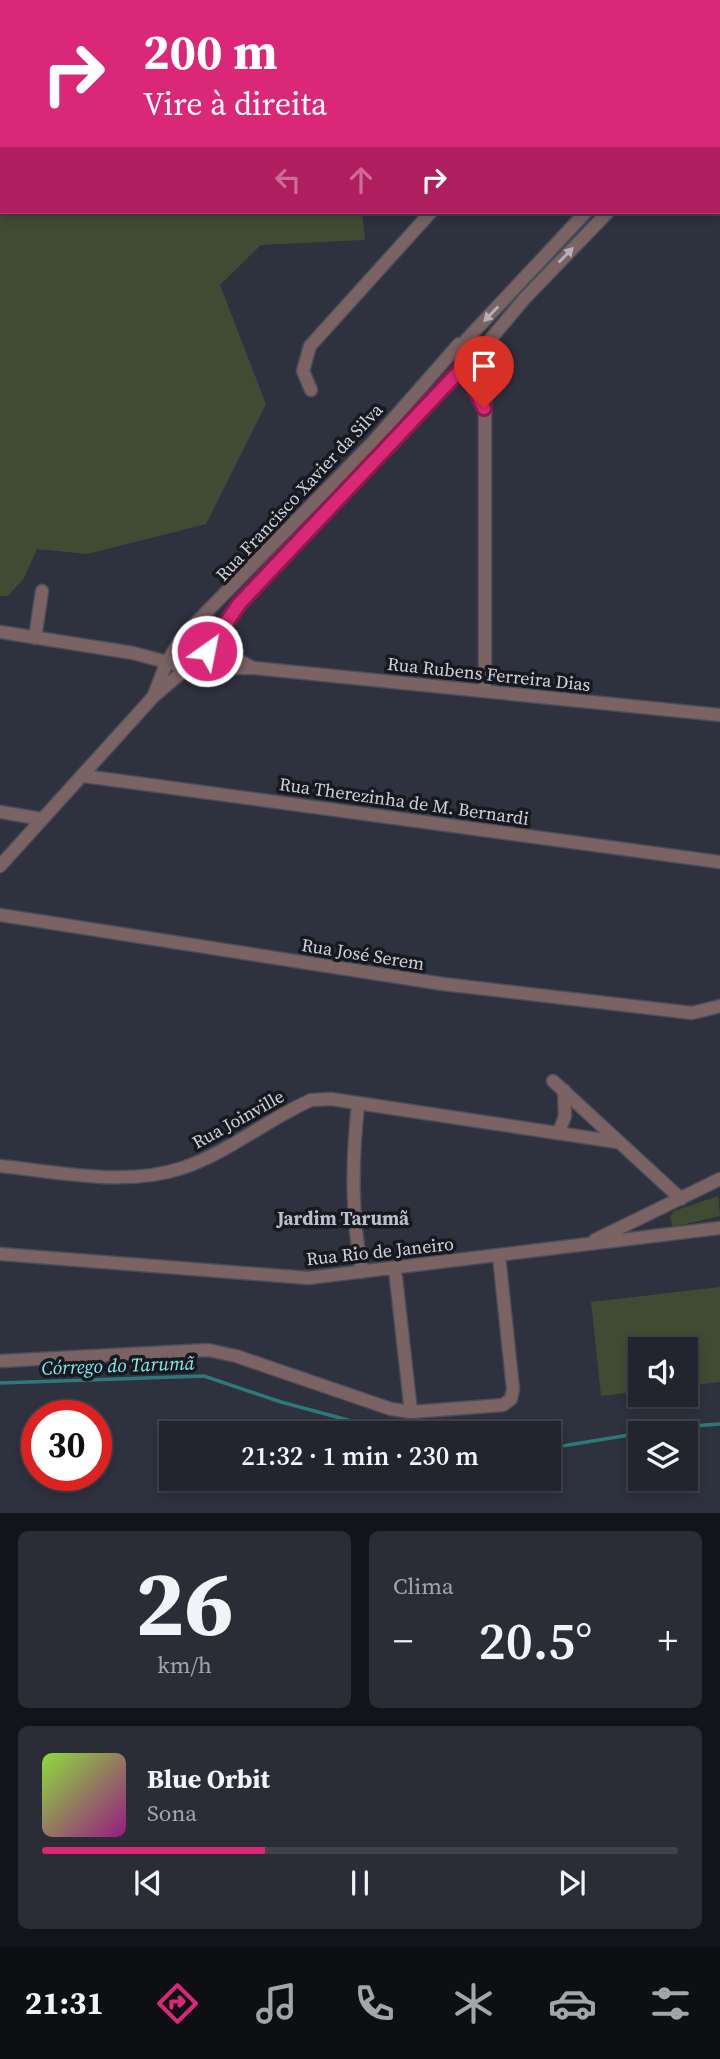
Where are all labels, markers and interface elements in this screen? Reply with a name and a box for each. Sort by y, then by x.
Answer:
text: 200 m [143,18,278,85]
icon: right [28,28,119,119]
text: Vire à direita [143,82,327,126]
icon: left [269,161,307,199]
icon: ahead [342,161,380,199]
icon: right [415,161,453,199]
one-way arrow [558,247,574,264]
one-way arrow [483,306,500,323]
pin [454,336,514,408]
icon: arrive [465,347,503,385]
street label: Rua Francisco Xavier da Silva [210,397,389,586]
position arrow [170,614,244,688]
street label: Rua Rubens Ferreira Dias [386,651,592,697]
street label: Rua Therezinha de M. Bernardi [278,771,530,831]
street label: Rua José Serem [300,932,426,976]
street label: Rua Joinville [187,1083,289,1155]
district label: Jardim Tarumã [276,1205,410,1231]
street label: Rua Rio de Janeiro [305,1231,455,1271]
map controls [628,1337,698,1491]
button: sound [628,1337,698,1407]
water label: Córrego do Tarumã [41,1349,196,1381]
speed limit sign: 30 [21,1400,112,1491]
button: layers [628,1421,698,1491]
text: 21:32 · 1 min · 230 m [241,1438,479,1474]
text: 26 [135,1541,234,1665]
text: Clima [393,1570,454,1602]
text: 20.5° [479,1605,592,1676]
text: − [393,1615,413,1667]
text: + [658,1615,678,1667]
text: km/h [157,1649,212,1681]
text: Blue Orbit [147,1761,270,1797]
text: Sona [147,1797,197,1829]
icon: previous [129,1864,167,1902]
icon: pause [341,1864,379,1902]
icon: next [553,1864,591,1902]
icon: directions [153,1979,202,2028]
icon: music [252,1979,301,2028]
icon: phone [350,1979,399,2028]
icon: climate [449,1979,498,2028]
icon: car [548,1979,597,2028]
icon: filters [646,1979,695,2028]
text: 21:31 [25,1981,104,2025]

